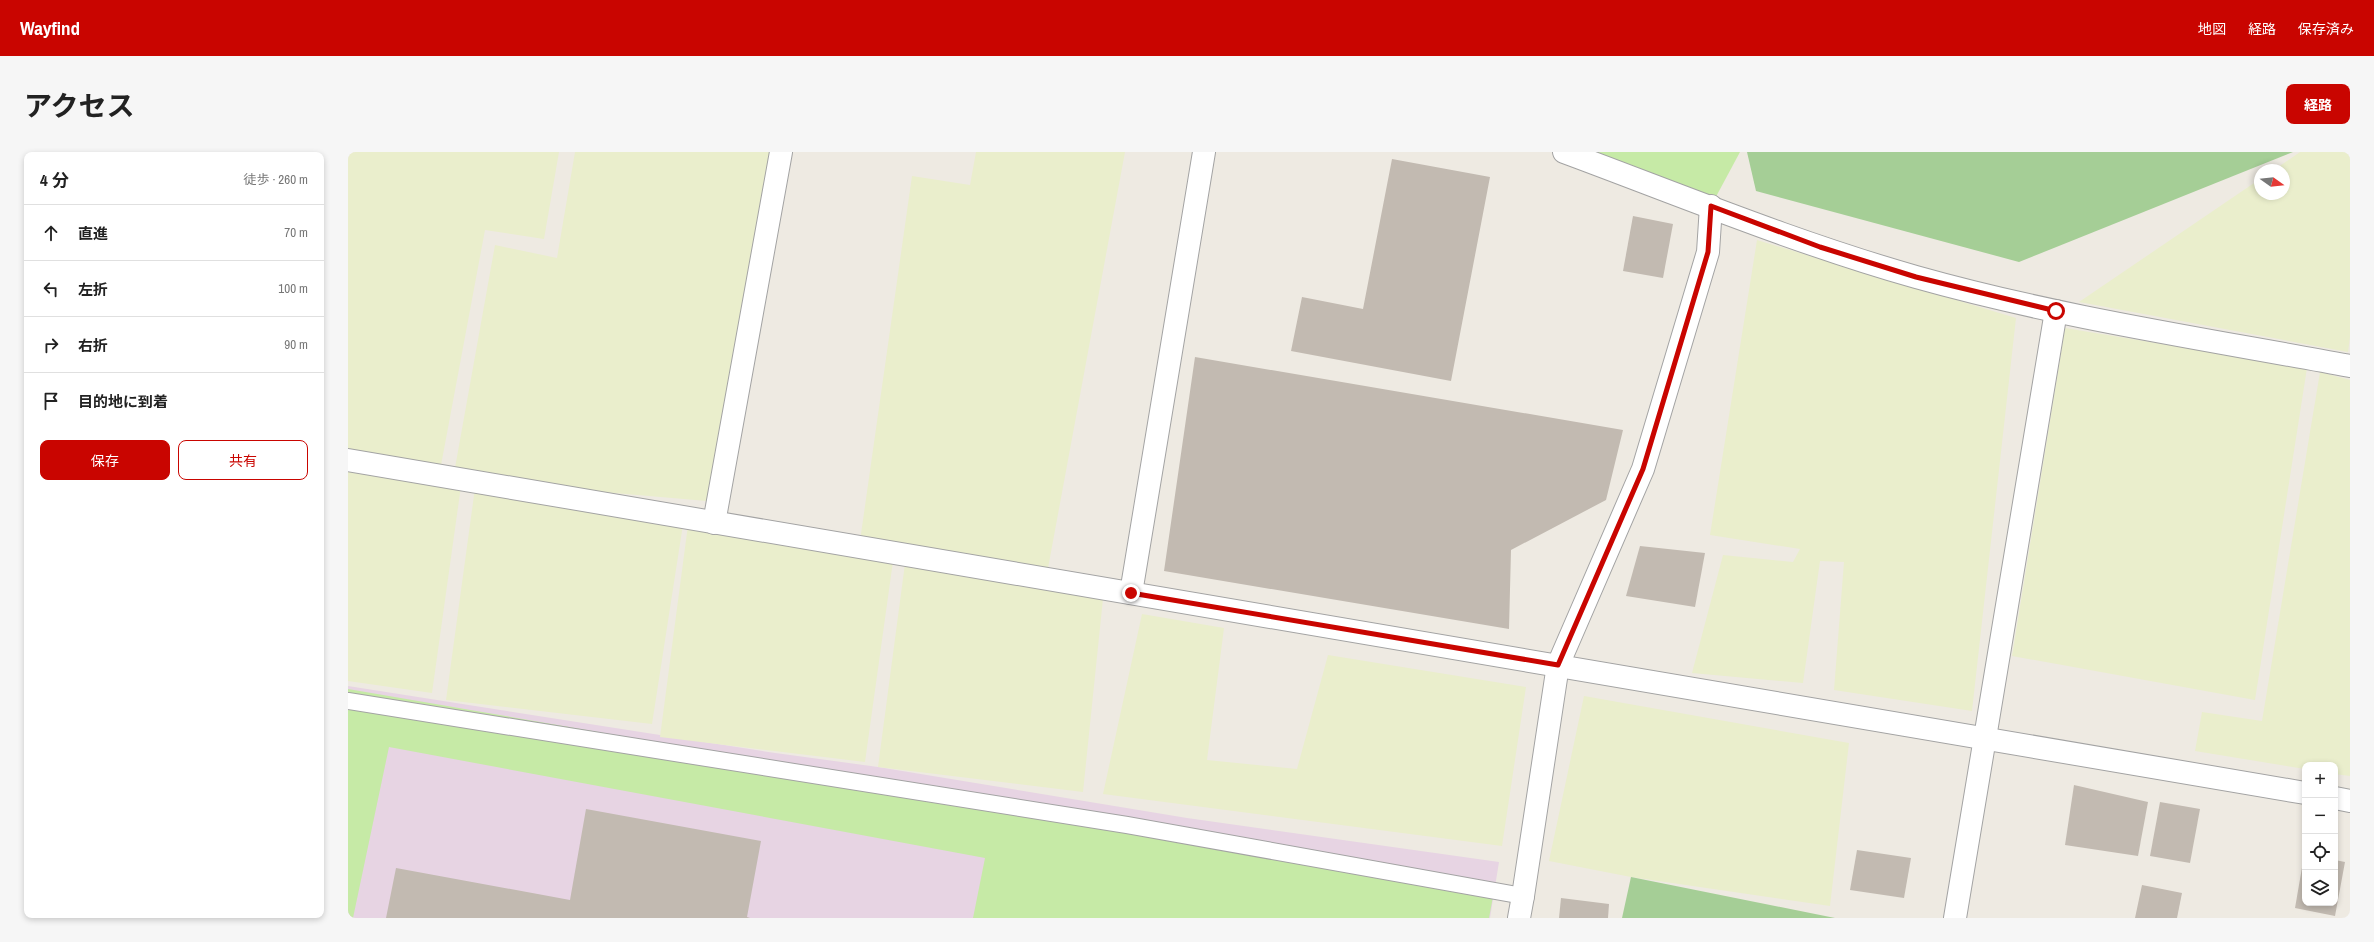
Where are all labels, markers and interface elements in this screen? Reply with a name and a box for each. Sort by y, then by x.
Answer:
text: Wayfind [20,15,80,41]
text: 地図 [2198,20,2226,38]
text: 経路 [2248,20,2276,38]
text: 保存済み [2298,20,2354,38]
button: 経路 [2286,84,2350,124]
text: アクセス [24,87,135,125]
north arrow [2254,164,2290,200]
text: 4 分 [40,168,69,191]
text: 徒歩 · 260 m [243,171,308,188]
icon: ahead [40,222,62,244]
text: 直進 [78,223,108,244]
text: 70 m [284,224,308,241]
icon: left [40,278,62,300]
text: 左折 [78,279,108,300]
text: 100 m [278,280,308,297]
route start [2047,302,2065,320]
icon: right [40,334,62,356]
text: 右折 [78,335,108,356]
text: 90 m [284,336,308,353]
icon: arrive [40,390,62,412]
text: 目的地に到着 [78,391,168,412]
button: 保存 [40,440,170,480]
button: 共有 [178,440,308,480]
route end [1122,584,1140,602]
map controls [2302,762,2338,906]
button: + [2302,762,2338,798]
button: − [2302,798,2338,834]
button: locate [2302,834,2338,870]
button: layers [2302,870,2338,906]

